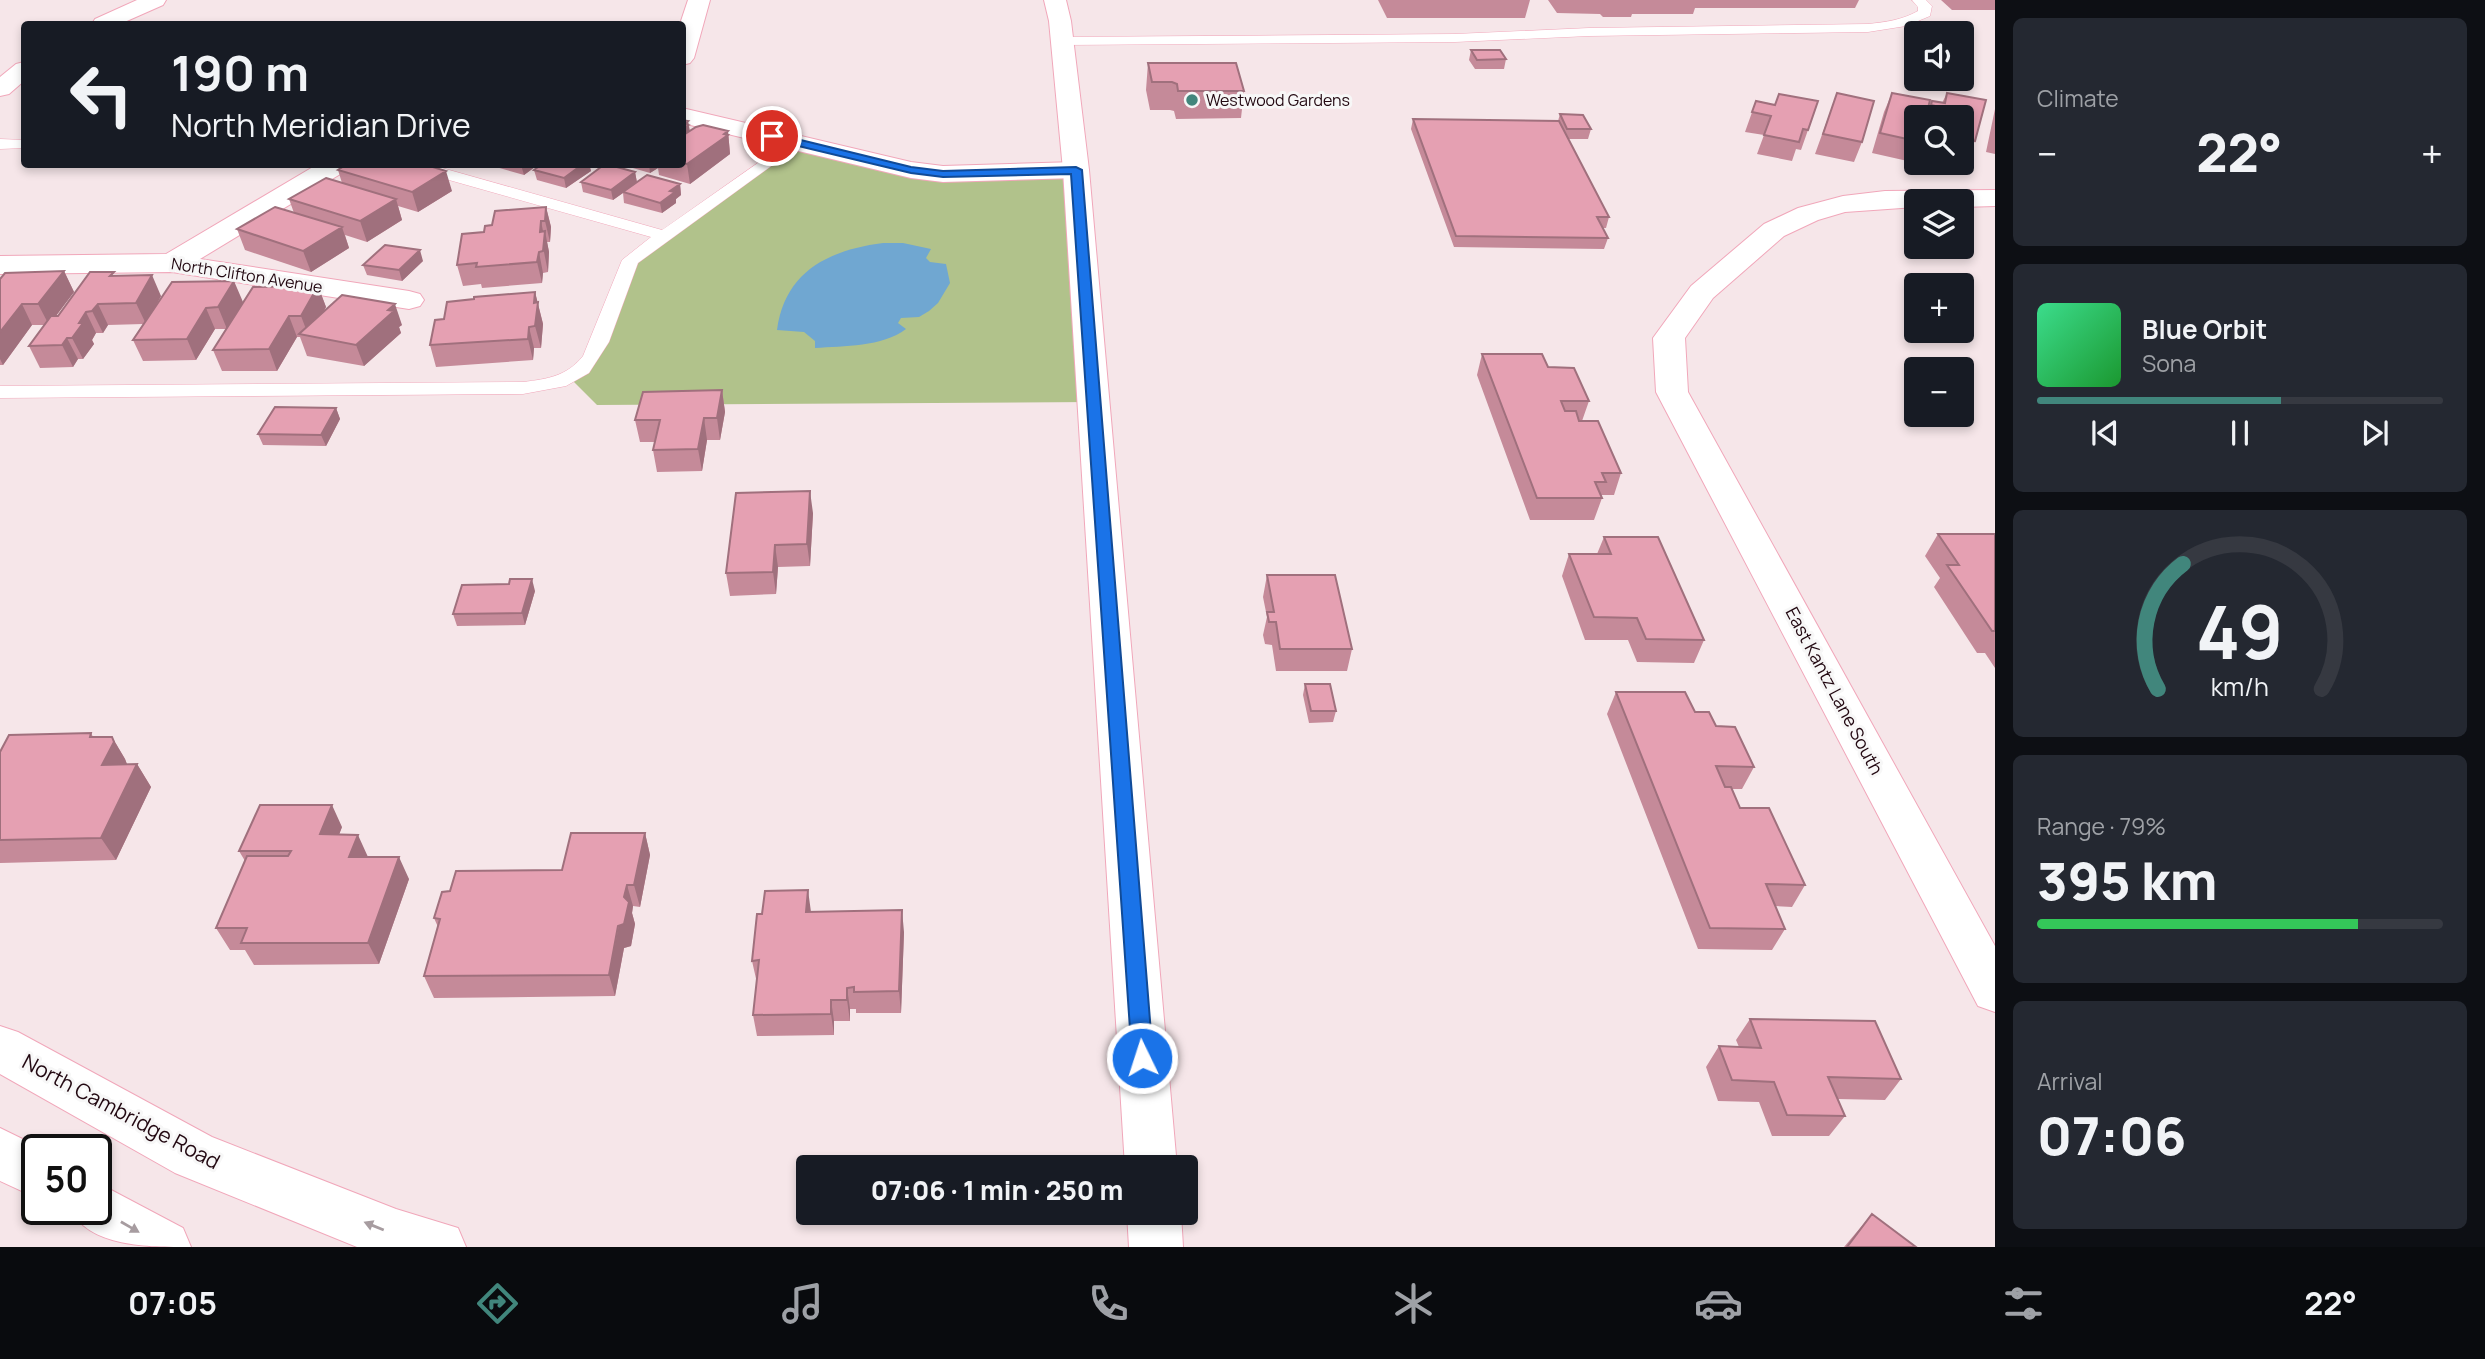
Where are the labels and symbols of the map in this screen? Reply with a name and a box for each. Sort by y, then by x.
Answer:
place label: Westwood Gardens [1206,89,1350,111]
marker: Westwood Gardens [1184,92,1200,108]
pin [742,106,802,166]
street label: North Clifton Avenue [170,252,324,298]
street label: East Kantz Lane South [1781,603,1889,779]
position arrow [1105,1021,1179,1095]
street label: North Cambridge Road [18,1047,225,1175]
speed limit sign: 50 [21,1134,112,1225]
one-way arrow [121,1221,140,1234]
one-way arrow [363,1221,384,1232]

